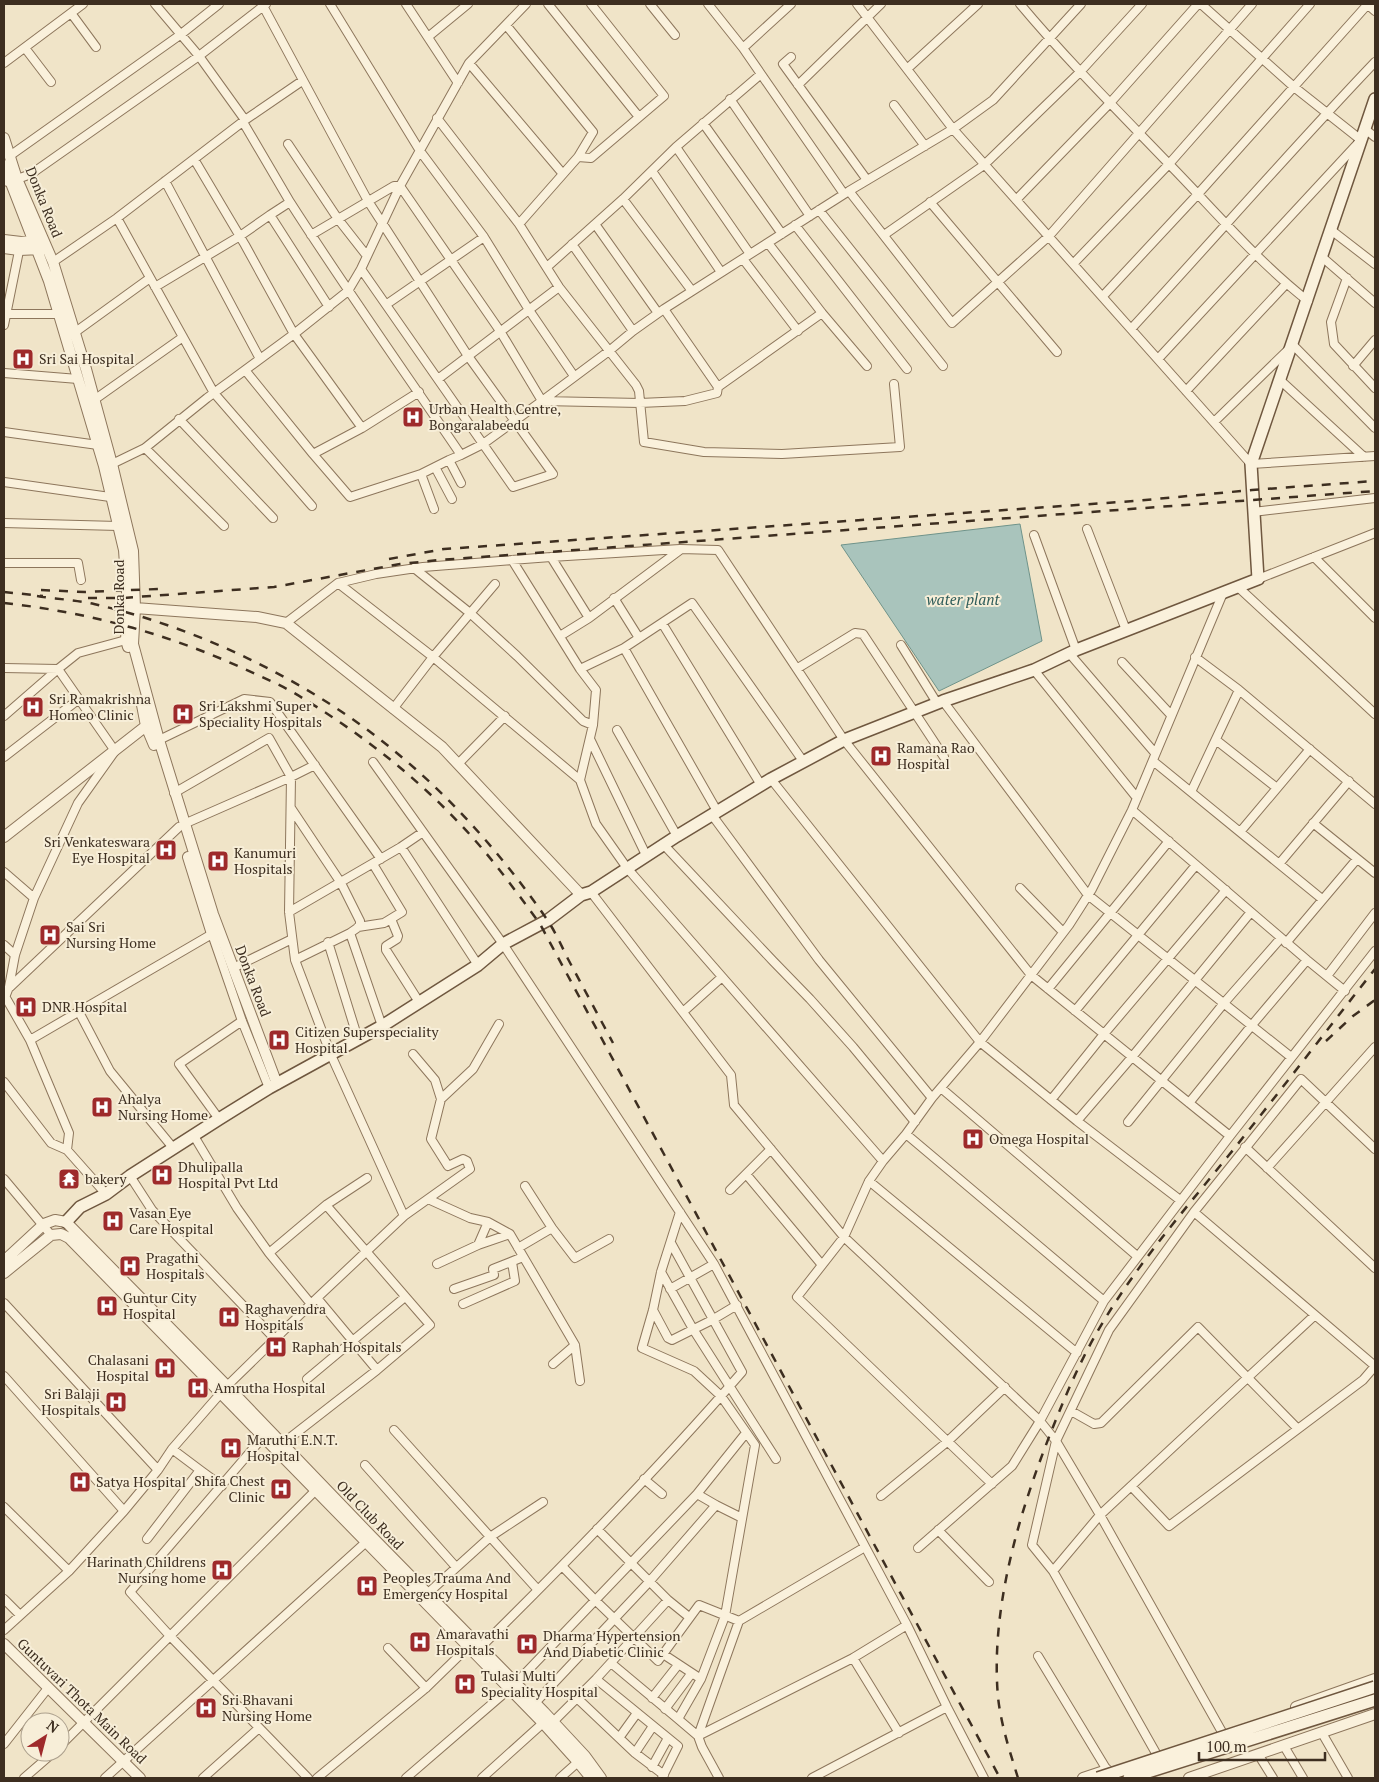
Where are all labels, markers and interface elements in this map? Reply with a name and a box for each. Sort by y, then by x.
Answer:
street label: Donka Road [22,164,67,240]
hospital icon: Sri Sai Hospital [11,347,35,371]
place label: Sri Sai Hospital [39,349,134,368]
place label: Urban Health Centre, Bongaralabeedu [429,399,561,434]
hospital icon: Urban Health Centre, Bongaralabeedu [401,405,425,429]
street label: Donka Road [109,559,128,634]
water label: water plant [926,589,1001,609]
place label: Sri Ramakrishna Homeo Clinic [49,689,151,724]
hospital icon: Sri Ramakrishna Homeo Clinic [21,695,45,719]
place label: Sri Lakshmi Super Speciality Hospitals [199,696,322,731]
hospital icon: Sri Lakshmi Super Speciality Hospitals [171,702,195,726]
place label: Ramana Rao Hospital [897,738,975,773]
hospital icon: Ramana Rao Hospital [869,744,893,768]
place label: Sri Venkateswara Eye Hospital [44,832,150,867]
hospital icon: Sri Venkateswara Eye Hospital [154,838,178,862]
place label: Kanumuri Hospitals [234,843,296,878]
hospital icon: Kanumuri Hospitals [206,849,230,873]
place label: Sai Sri Nursing Home [66,917,156,952]
hospital icon: Sai Sri Nursing Home [38,923,62,947]
street label: Donka Road [231,942,276,1019]
hospital icon: DNR Hospital [14,995,38,1019]
place label: DNR Hospital [42,997,127,1016]
place label: Citizen Superspeciality Hospital [295,1022,439,1057]
hospital icon: Citizen Superspeciality Hospital [267,1028,291,1052]
place label: Ahalya Nursing Home [118,1089,208,1124]
hospital icon: Ahalya Nursing Home [90,1095,114,1119]
hospital icon: Omega Hospital [961,1127,985,1151]
place label: Omega Hospital [989,1129,1089,1148]
place label: Dhulipalla Hospital Pvt Ltd [178,1157,279,1192]
hospital icon: Dhulipalla Hospital Pvt Ltd [150,1163,174,1187]
temple icon: bakery [57,1167,81,1191]
place label: bakery [85,1169,127,1188]
place label: Vasan Eye Care Hospital [129,1203,214,1238]
hospital icon: Vasan Eye Care Hospital [101,1209,125,1233]
place label: Pragathi Hospitals [146,1248,205,1283]
hospital icon: Pragathi Hospitals [118,1254,142,1278]
place label: Guntur City Hospital [123,1288,197,1323]
hospital icon: Guntur City Hospital [95,1294,119,1318]
place label: Raghavendra Hospitals [245,1299,326,1334]
hospital icon: Raghavendra Hospitals [217,1305,241,1329]
hospital icon: Raphah Hospitals [264,1335,288,1359]
place label: Raphah Hospitals [292,1337,402,1356]
place label: Chalasani Hospital [88,1350,149,1385]
hospital icon: Chalasani Hospital [153,1356,177,1380]
hospital icon: Amrutha Hospital [186,1376,210,1400]
place label: Amrutha Hospital [214,1378,326,1397]
place label: Sri Balaji Hospitals [41,1384,100,1419]
hospital icon: Sri Balaji Hospitals [104,1390,128,1414]
place label: Maruthi E.N.T. Hospital [247,1430,338,1465]
hospital icon: Maruthi E.N.T. Hospital [219,1436,243,1460]
hospital icon: Satya Hospital [68,1470,92,1494]
place label: Shifa Chest Clinic [194,1471,266,1506]
place label: Satya Hospital [96,1472,186,1491]
street label: Old Club Road [333,1476,408,1554]
hospital icon: Shifa Chest Clinic [269,1477,293,1501]
place label: Harinath Childrens Nursing home [87,1552,206,1587]
hospital icon: Harinath Childrens Nursing home [210,1558,234,1582]
place label: Peoples Trauma And Emergency Hospital [383,1568,511,1603]
hospital icon: Peoples Trauma And Emergency Hospital [355,1574,379,1598]
place label: Amaravathi Hospitals [436,1624,509,1659]
place label: Dharma Hypertension And Diabetic Clinic [543,1626,681,1661]
hospital icon: Amaravathi Hospitals [408,1630,432,1654]
hospital icon: Dharma Hypertension And Diabetic Clinic [515,1632,539,1656]
street label: Guntuvari Thota Main Road [14,1634,151,1768]
place label: Tulasi Multi Speciality Hospital [481,1666,598,1701]
hospital icon: Tulasi Multi Speciality Hospital [453,1672,477,1696]
place label: Sri Bhavani Nursing Home [222,1690,312,1725]
hospital icon: Sri Bhavani Nursing Home [194,1696,218,1720]
north arrow [20,1712,70,1762]
text: N [43,1715,63,1737]
scale bar [1199,1730,1325,1762]
text: 100 m [1206,1736,1247,1756]

